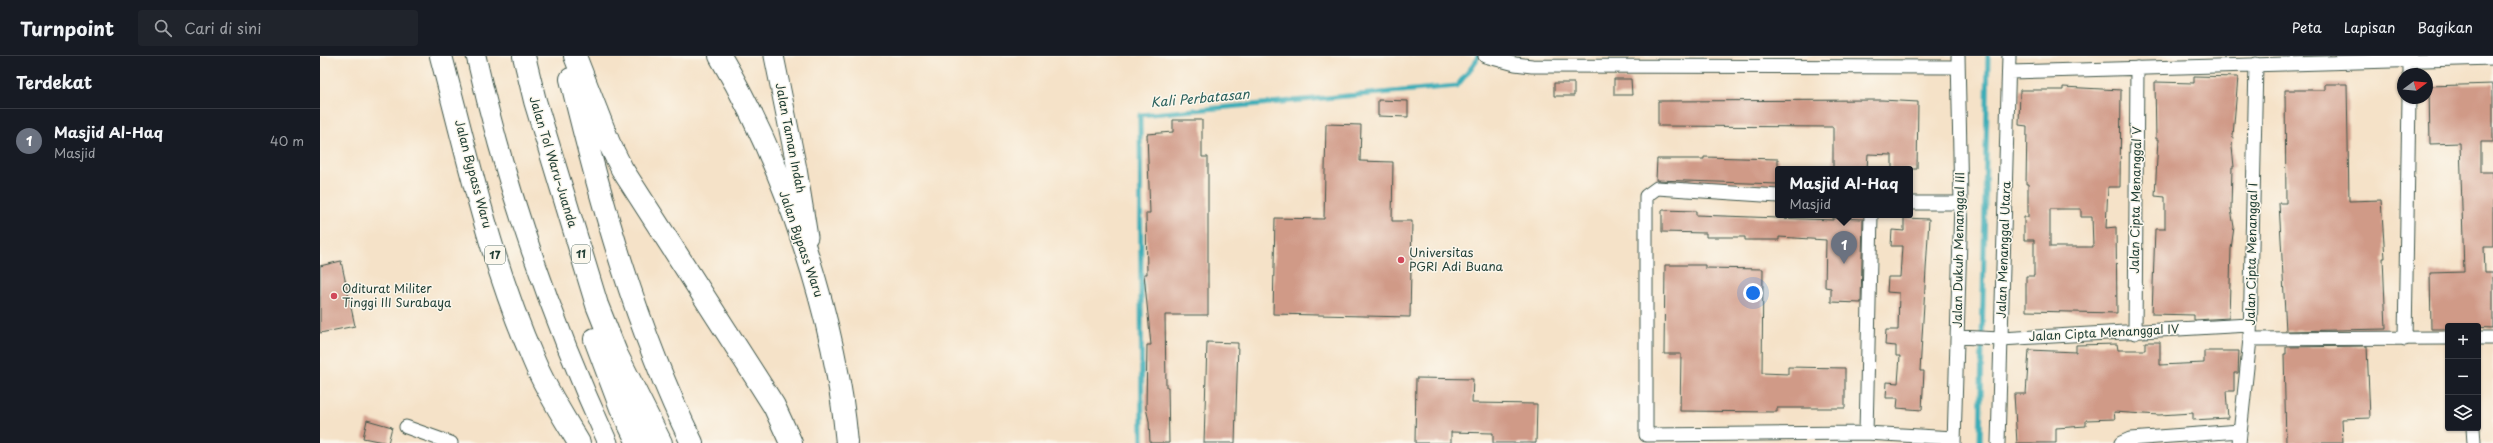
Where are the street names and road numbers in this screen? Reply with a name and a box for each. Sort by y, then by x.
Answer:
street label: Jalan Taman Indah [771,81,810,194]
street label: Jalan Tol Waru–Juanda [525,94,583,230]
street label: Jalan Bypass Waru [451,118,497,230]
street label: Jalan Cipta Menanggal V [2125,126,2145,274]
street label: Jalan Dukuh Menanggal III [1948,172,1968,328]
street label: Jalan Menanggal Utara [1992,181,2014,319]
street label: Jalan Cipta Menanggal I [2241,182,2261,326]
street label: Jalan Bypass Waru [775,188,829,299]
road number: 11 [572,245,590,263]
road number: 17 [485,246,505,264]
street label: Jalan Cipta Menanggal IV [2028,319,2180,345]

